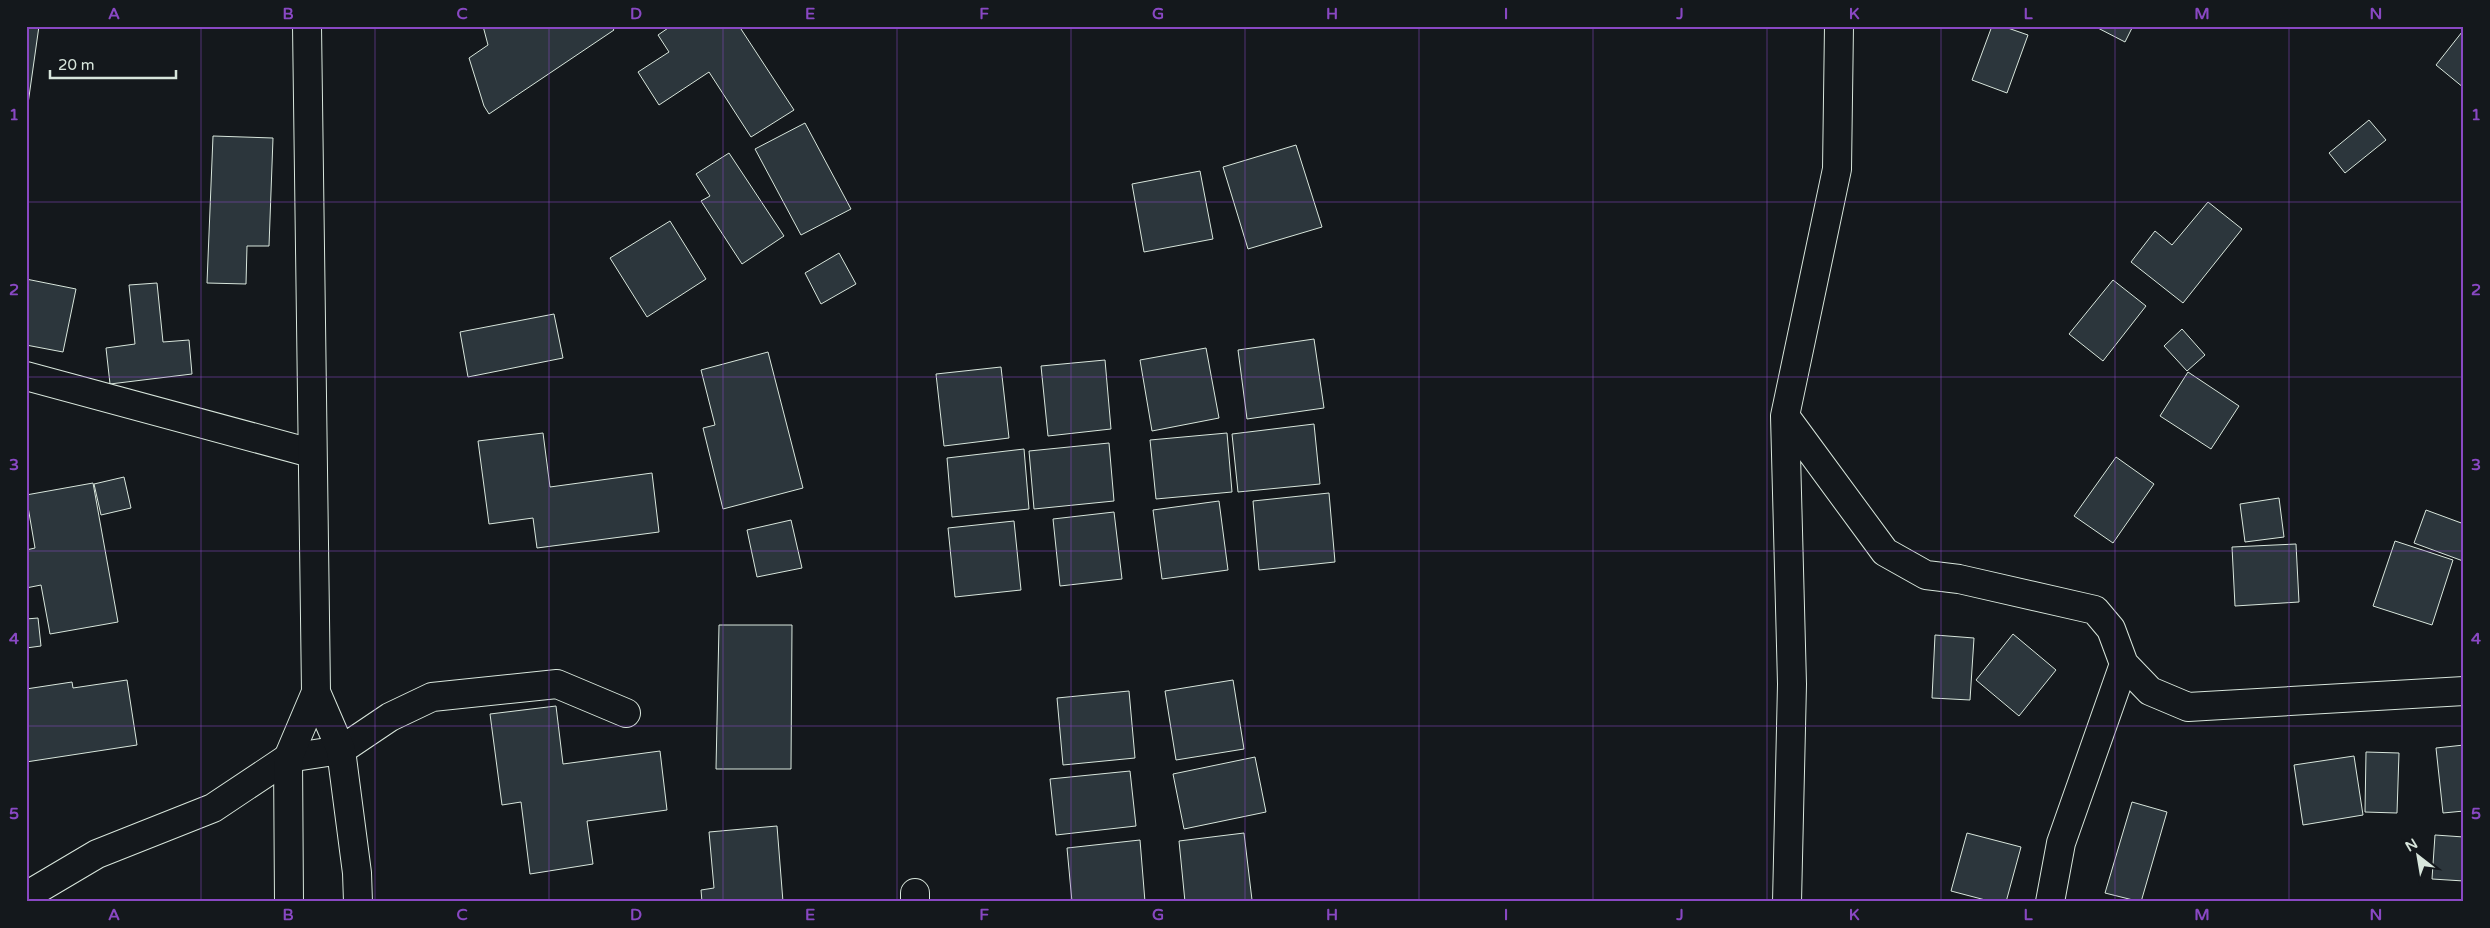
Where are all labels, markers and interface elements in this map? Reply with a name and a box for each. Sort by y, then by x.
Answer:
text: A [108,4,120,24]
text: B [282,4,294,24]
text: C [456,4,468,24]
text: D [630,4,642,24]
text: E [805,4,815,24]
text: F [979,4,989,24]
text: G [1152,4,1164,24]
text: H [1326,4,1338,24]
text: I [1504,4,1508,24]
text: J [1675,4,1684,24]
text: K [1849,4,1860,24]
text: L [2023,4,2033,24]
text: M [2194,4,2210,24]
text: N [2370,4,2382,24]
scale bar [50,48,176,80]
text: 20 m [58,56,95,74]
text: 1 [9,105,19,125]
text: 1 [2471,105,2481,125]
text: 2 [9,280,19,300]
text: 2 [2471,280,2481,300]
text: 3 [9,455,19,475]
text: 3 [2471,455,2481,475]
text: 4 [9,629,19,649]
text: 4 [2471,629,2481,649]
text: 5 [9,804,19,824]
text: 5 [2471,804,2481,824]
north arrow [2392,830,2442,880]
text: N [2402,835,2421,855]
text: A [108,905,120,925]
text: B [282,905,294,925]
text: C [456,905,468,925]
text: D [630,905,642,925]
text: E [805,905,815,925]
text: F [979,905,989,925]
text: G [1152,905,1164,925]
text: H [1326,905,1338,925]
text: I [1504,905,1508,925]
text: J [1675,905,1684,925]
text: K [1849,905,1860,925]
text: L [2023,905,2033,925]
text: M [2194,905,2210,925]
text: N [2370,905,2382,925]

